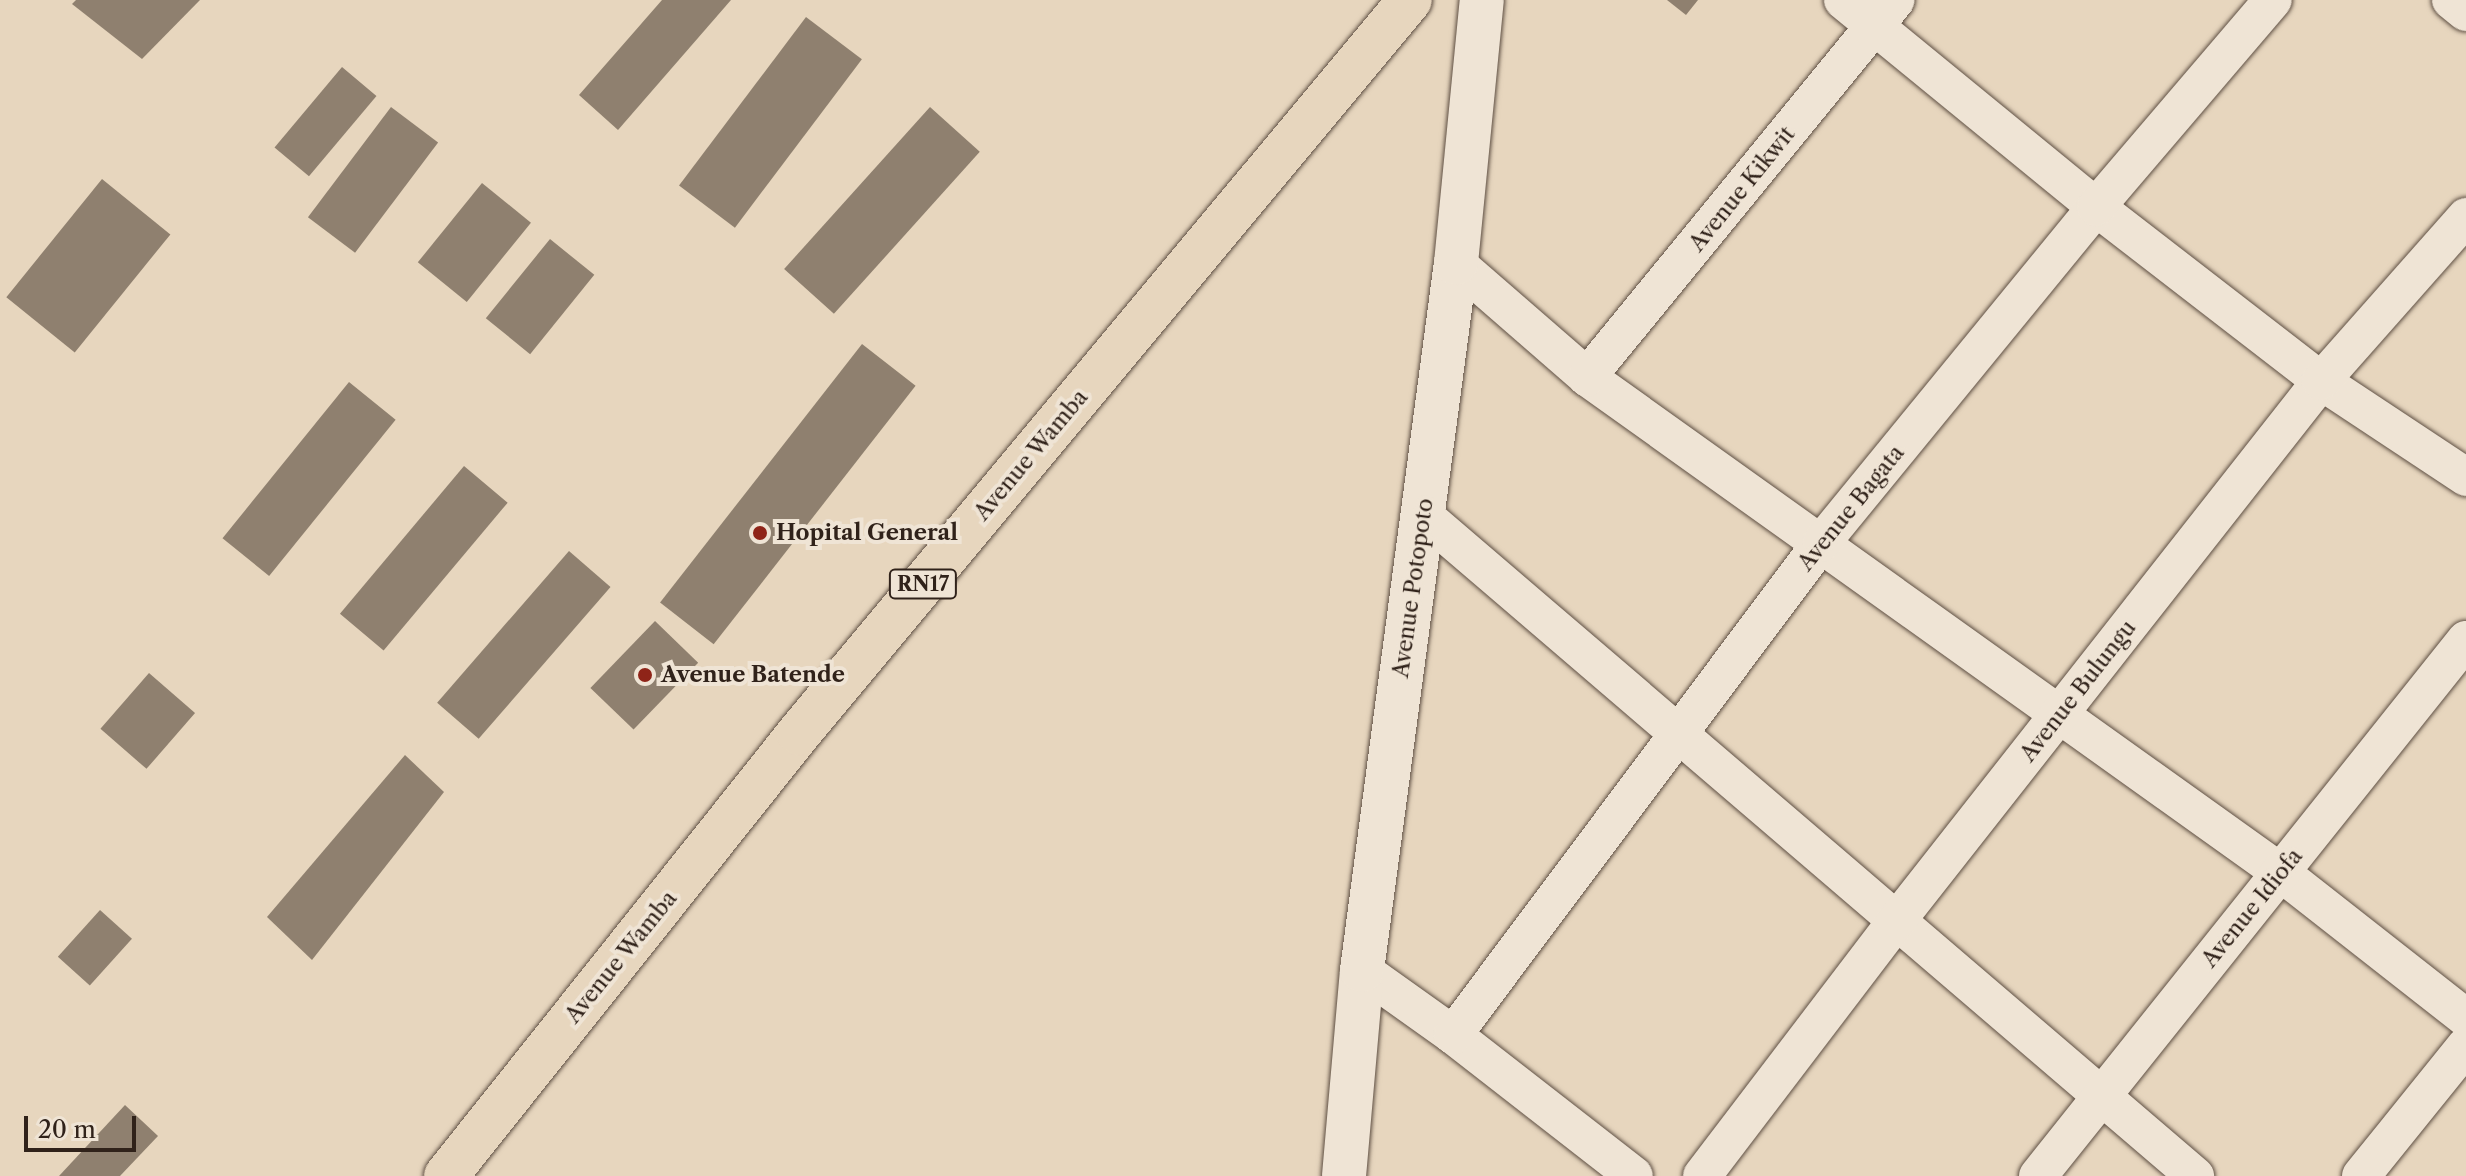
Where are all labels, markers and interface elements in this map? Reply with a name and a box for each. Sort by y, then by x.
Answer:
street label: Avenue Kikwit [1684,121,1800,257]
street label: Avenue Wamba [968,384,1094,526]
street label: Avenue Bagata [1792,440,1910,576]
street label: Avenue Potopoto [1387,496,1439,680]
place label: Hopital General [776,520,958,546]
marker: Hopital General [751,524,769,542]
road number: RN17 [887,568,959,600]
street label: Avenue Bulungu [2015,615,2141,767]
place label: Avenue Batende [661,662,845,688]
marker: Avenue Batende [636,666,654,684]
street label: Avenue Idiofa [2196,843,2308,973]
street label: Avenue Wamba [559,885,683,1029]
scale bar [28,1100,140,1150]
text: 20 m [38,1115,96,1144]

